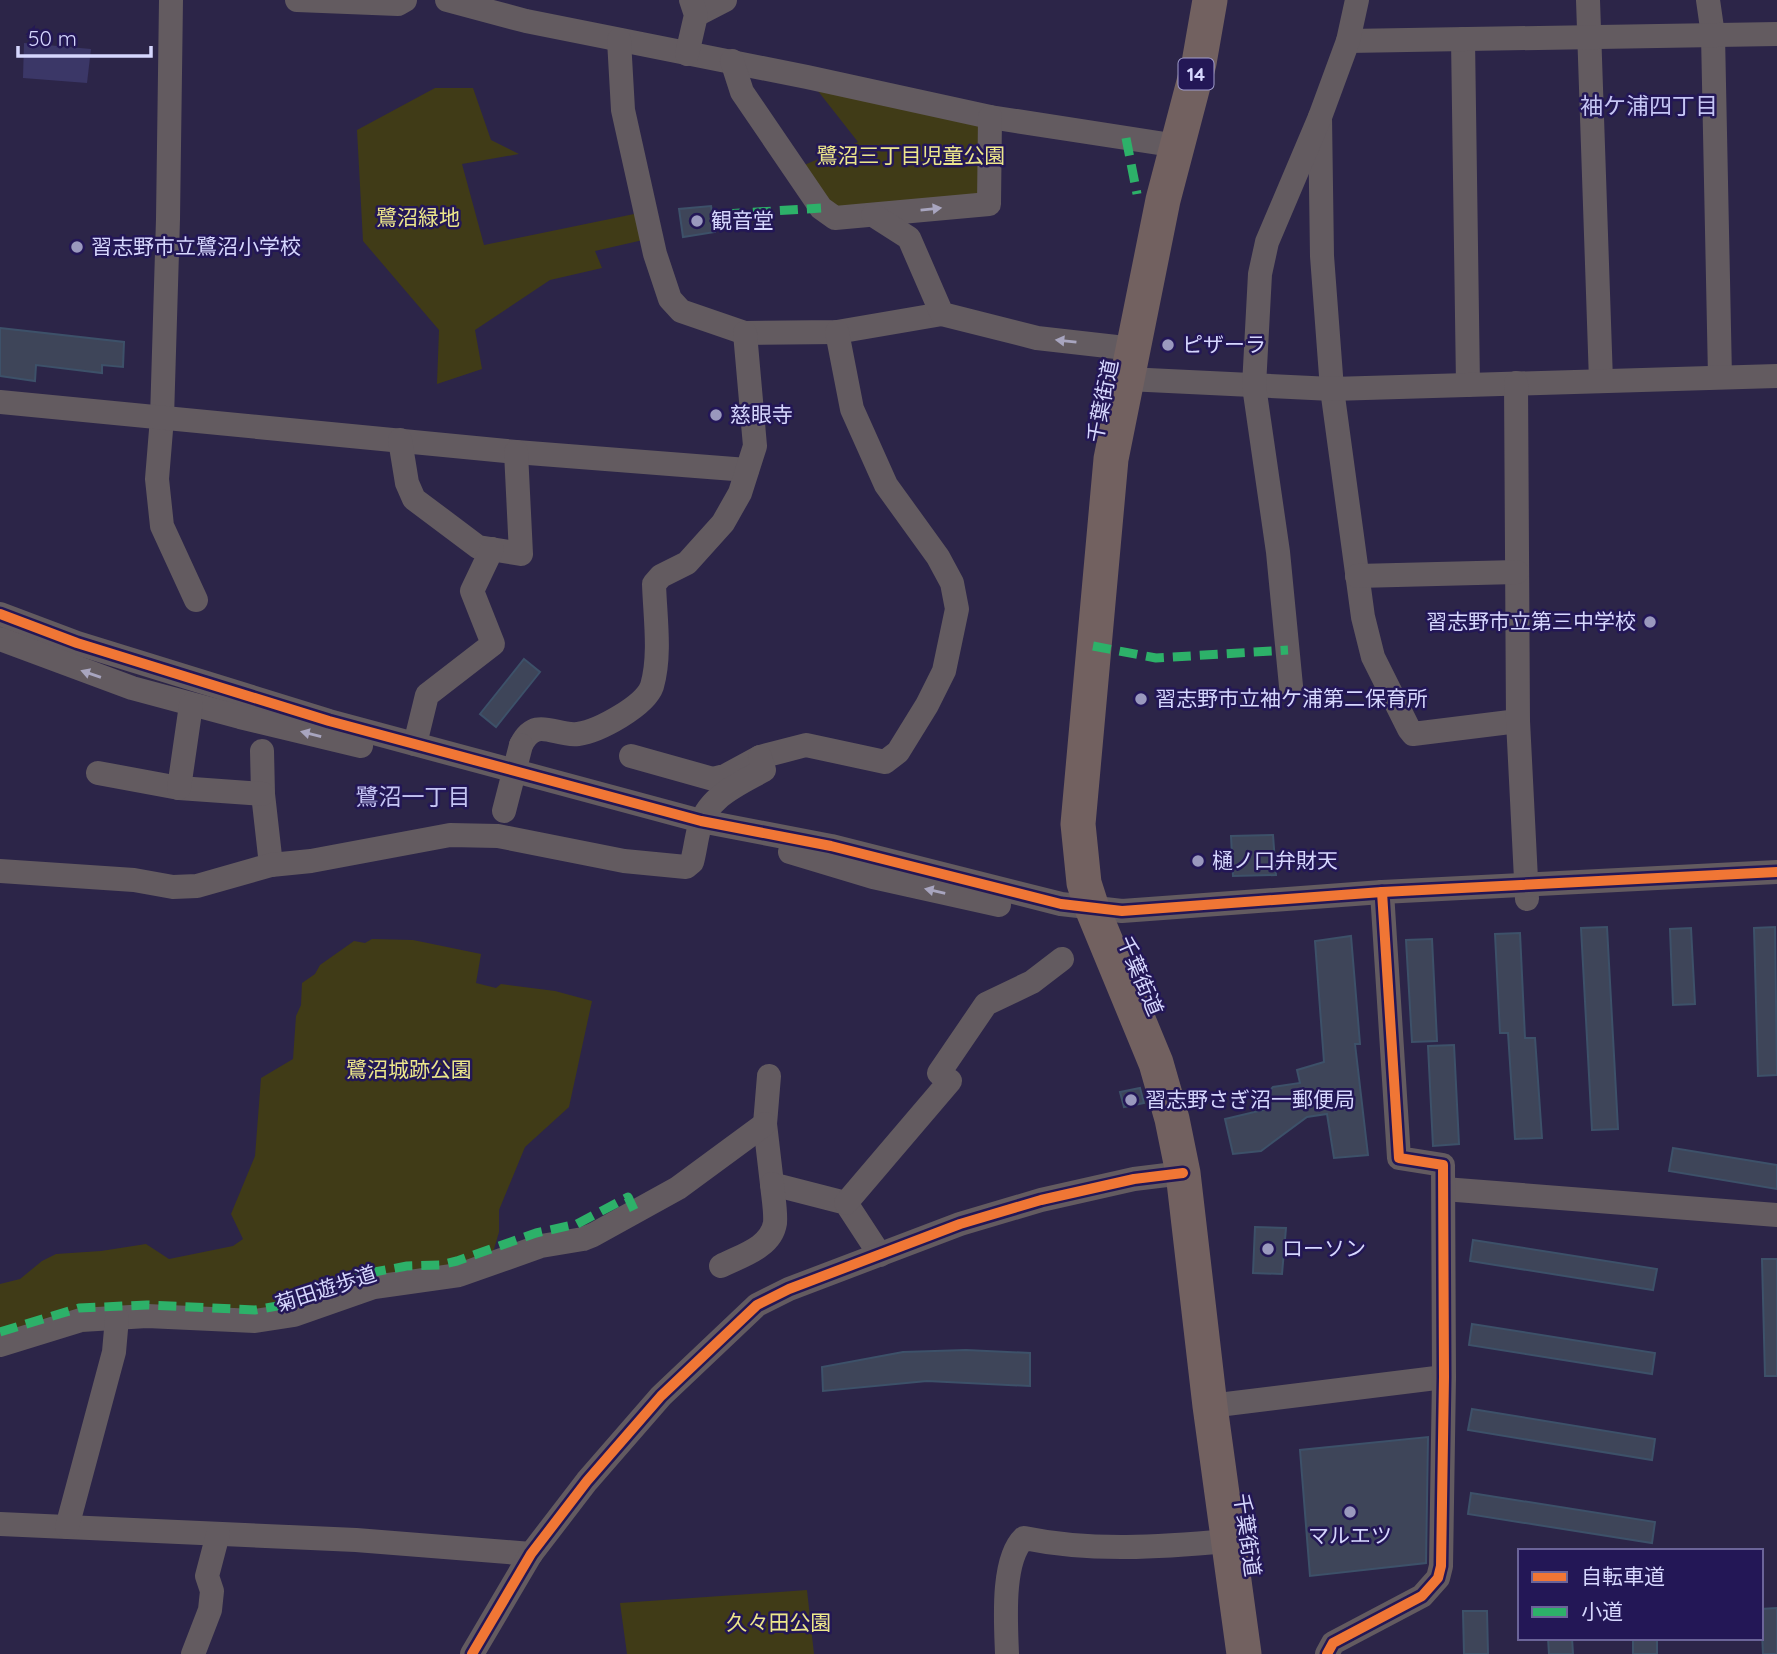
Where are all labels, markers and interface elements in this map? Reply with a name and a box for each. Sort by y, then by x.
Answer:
scale bar [18,14,150,58]
text: 50 m [28,25,77,51]
road number: 14 [1178,58,1214,90]
district label: 袖ケ浦四丁目 [1580,91,1718,120]
park label: 鷺沼三丁目児童公園 [817,142,1006,168]
park label: 鷺沼緑地 [376,204,460,230]
one-way arrow [920,204,942,215]
place label: 観音堂 [711,207,774,233]
marker: 観音堂 [689,213,705,229]
place label: 習志野市立鷺沼小学校 [91,233,301,259]
marker: 習志野市立鷺沼小学校 [69,239,85,255]
place label: ピザーラ [1182,331,1266,357]
one-way arrow [1055,336,1077,347]
marker: ピザーラ [1160,337,1176,353]
street label: 千葉街道 [1081,357,1123,445]
place label: 慈眼寺 [730,401,793,427]
marker: 慈眼寺 [708,407,724,423]
place label: 習志野市立第三中学校 [1426,608,1636,634]
marker: 習志野市立第三中学校 [1642,614,1658,630]
one-way arrow [81,668,102,679]
place label: 習志野市立袖ケ浦第二保育所 [1155,685,1428,711]
marker: 習志野市立袖ケ浦第二保育所 [1133,691,1149,707]
one-way arrow [300,729,322,740]
district label: 鷺沼一丁目 [356,782,471,811]
place label: 樋ノ口弁財天 [1212,847,1338,873]
marker: 樋ノ口弁財天 [1190,853,1206,869]
one-way arrow [924,885,946,896]
street label: 千葉街道 [1113,932,1169,1019]
park label: 鷺沼城跡公園 [346,1056,472,1082]
place label: 習志野さぎ沼一郵便局 [1145,1086,1355,1112]
marker: 習志野さぎ沼一郵便局 [1123,1092,1139,1108]
place label: ローソン [1282,1235,1366,1261]
marker: ローソン [1260,1241,1276,1257]
street label: 菊田遊歩道 [272,1259,380,1317]
street label: 千葉街道 [1229,1491,1267,1578]
marker: マルエツ [1342,1504,1358,1520]
place label: マルエツ [1308,1522,1392,1548]
legend [1518,1549,1763,1640]
text: 自転車道 [1581,1563,1665,1589]
text: 小道 [1581,1598,1623,1624]
park label: 久々田公園 [727,1609,832,1635]

